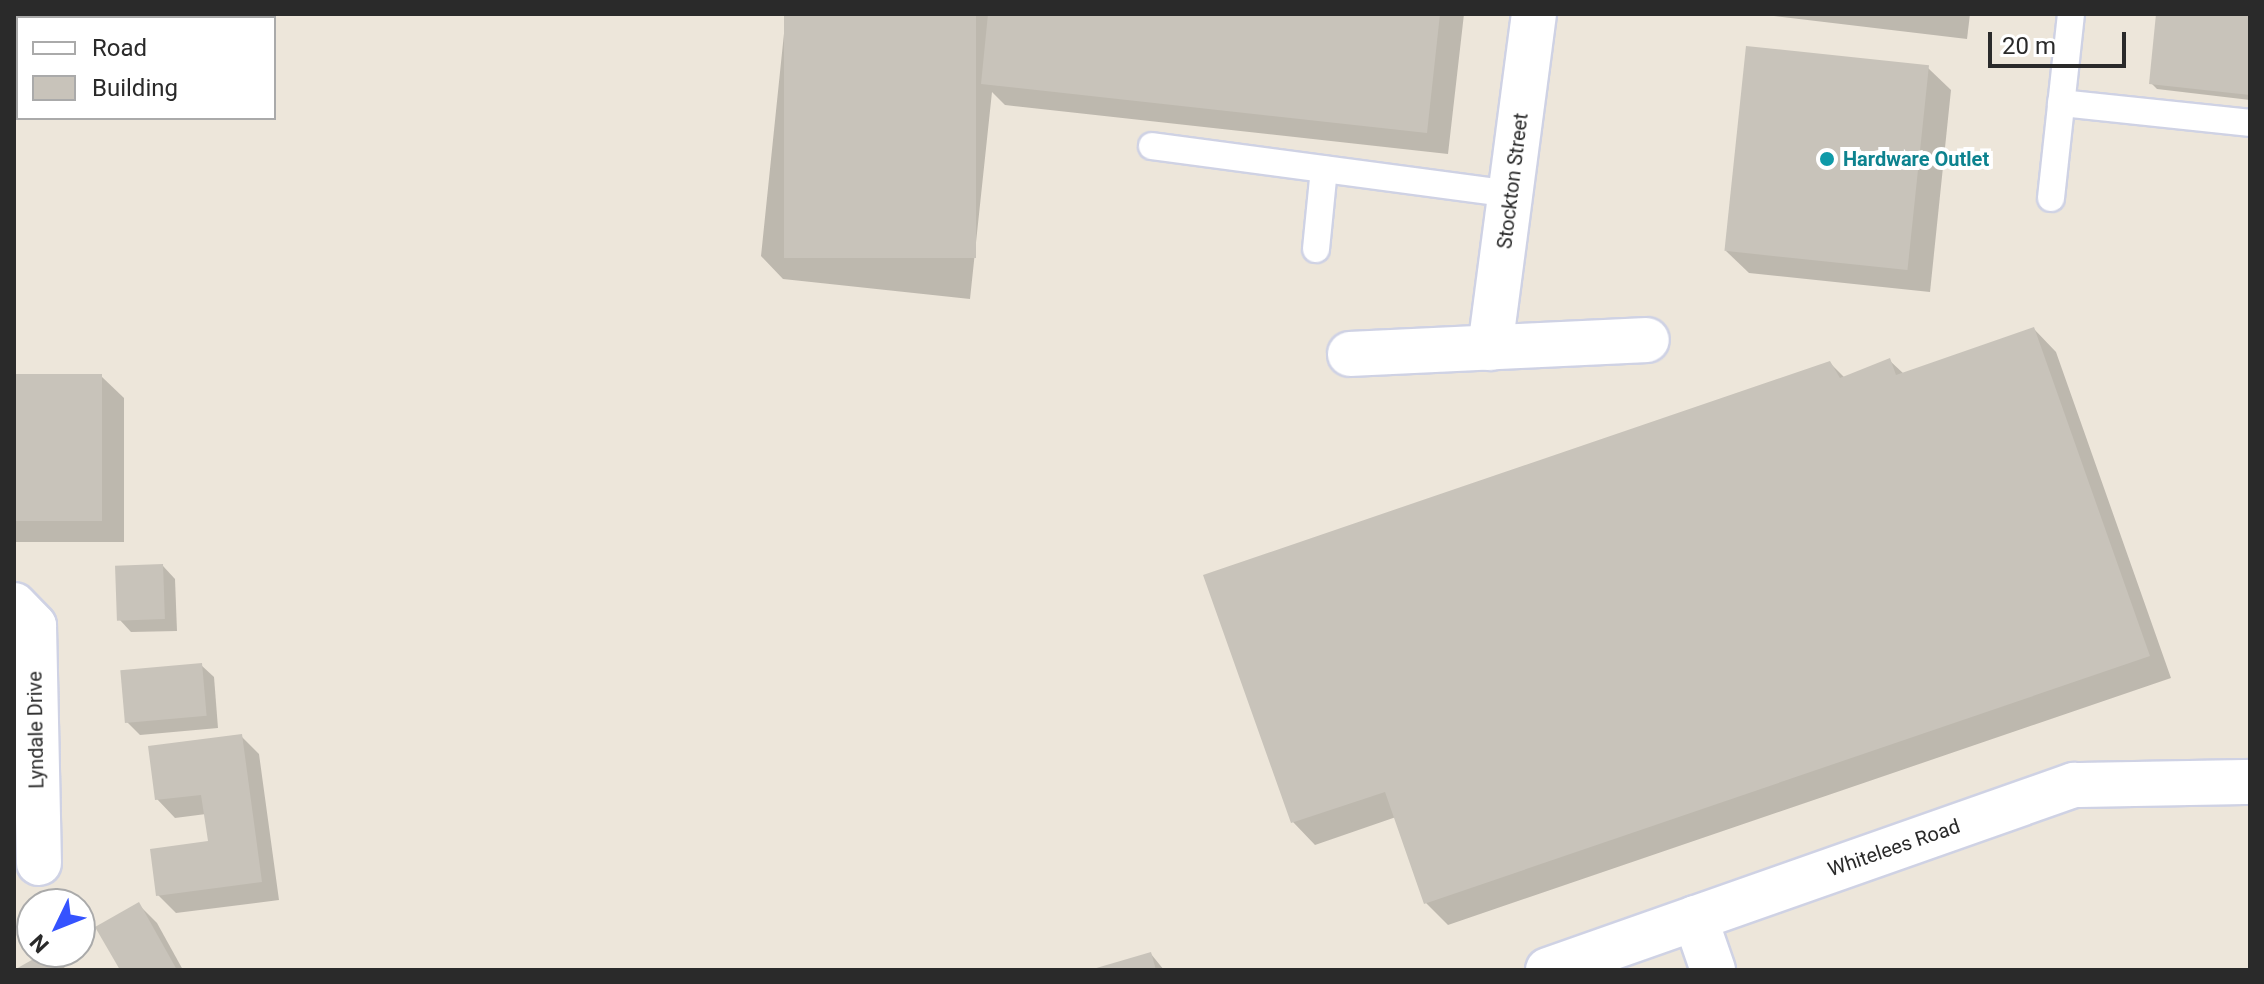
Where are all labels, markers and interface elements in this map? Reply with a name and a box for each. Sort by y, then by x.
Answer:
legend [16,16,276,120]
scale bar [1992,16,2130,66]
text: 20 m [2002,32,2056,60]
text: Road [92,34,147,62]
text: Building [92,74,178,102]
street label: Stockton Street [1493,112,1533,250]
place label: Hardware Outlet [1843,147,1989,171]
marker: Hardware Outlet [1818,150,1836,168]
street label: Lyndale Drive [23,671,49,789]
street label: Whitelees Road [1825,814,1963,882]
north arrow [16,888,96,968]
text: N [25,929,54,958]

